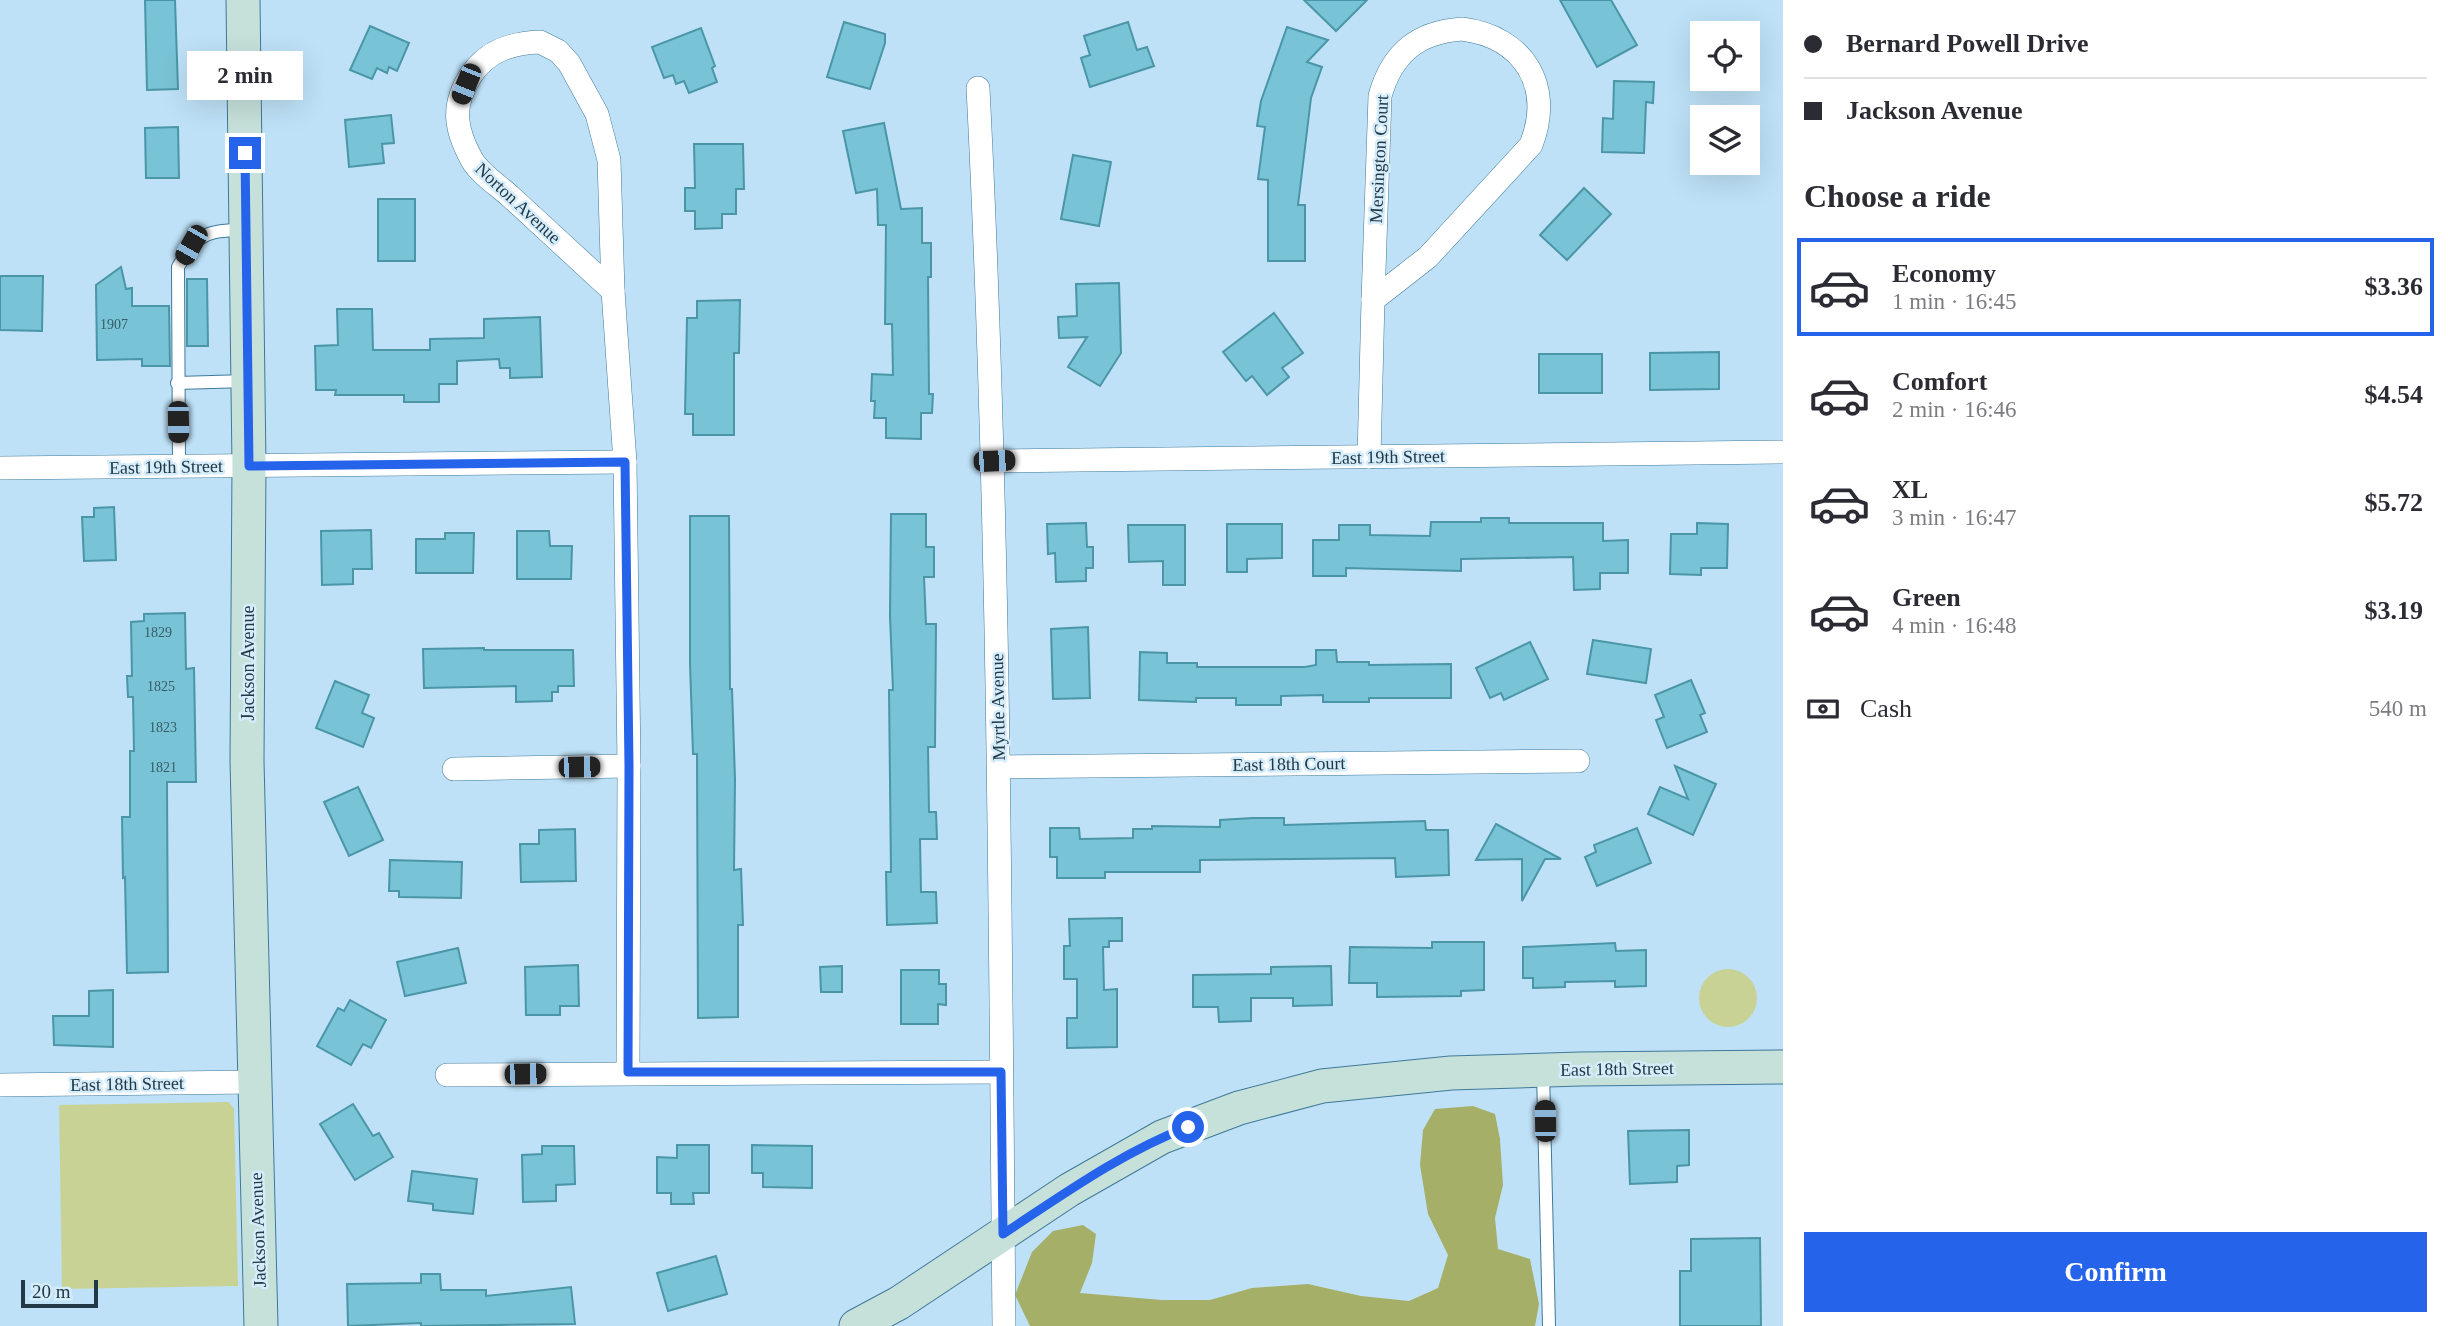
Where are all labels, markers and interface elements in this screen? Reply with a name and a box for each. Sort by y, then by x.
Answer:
map controls [1690,21,1760,175]
button: locate [1690,21,1760,91]
text: Bernard Powell Drive [1846,29,2089,58]
callout: 2 min [187,52,303,100]
car [449,61,484,107]
text: 2 min [217,63,273,88]
street label: Mersington Court [1366,94,1392,224]
text: Jackson Avenue [1846,96,2023,125]
button: layers [1690,105,1760,175]
route end [229,137,261,169]
street label: Norton Avenue [471,158,565,248]
text: Choose a ride [1804,178,1991,214]
car [172,222,211,268]
icon: car [1808,256,1871,319]
text: Economy [1892,259,1996,288]
text: $3.36 [2365,272,2423,301]
text: 1 min · 16:45 [1892,289,2017,314]
house number: 1907 [100,317,128,332]
icon: car [1808,364,1871,427]
text: Comfort [1892,367,1987,396]
text: $4.54 [2365,380,2423,409]
text: 2 min · 16:46 [1892,397,2017,422]
car [168,401,189,443]
street label: East 19th Street [1331,446,1445,468]
car [973,450,1016,472]
street label: East 19th Street [109,456,223,478]
icon: car [1808,472,1871,535]
text: XL [1892,475,1928,504]
text: $5.72 [2365,488,2423,517]
text: 3 min · 16:47 [1892,505,2017,530]
icon: car [1808,580,1871,643]
text: Green [1892,583,1961,612]
text: $3.19 [2365,596,2423,625]
street label: Jackson Avenue [238,605,258,721]
text: 4 min · 16:48 [1892,613,2017,638]
house number: 1829 [144,625,172,640]
street label: Myrtle Avenue [987,653,1009,761]
house number: 1825 [147,679,175,694]
icon: cash [1804,690,1842,728]
text: Cash [1860,694,1912,723]
text: 540 m [2369,696,2427,721]
house number: 1823 [149,720,177,735]
street label: East 18th Court [1232,753,1346,775]
car [558,756,601,778]
house number: 1821 [149,760,177,775]
street label: East 18th Street [1560,1058,1674,1080]
car [504,1063,547,1085]
street label: East 18th Street [70,1073,184,1095]
car [1535,1100,1556,1142]
route start [1172,1111,1204,1143]
street label: Jackson Avenue [246,1172,270,1288]
button: Confirm [1804,1232,2427,1312]
scale bar [21,1277,98,1309]
text: 20 m [32,1281,71,1302]

